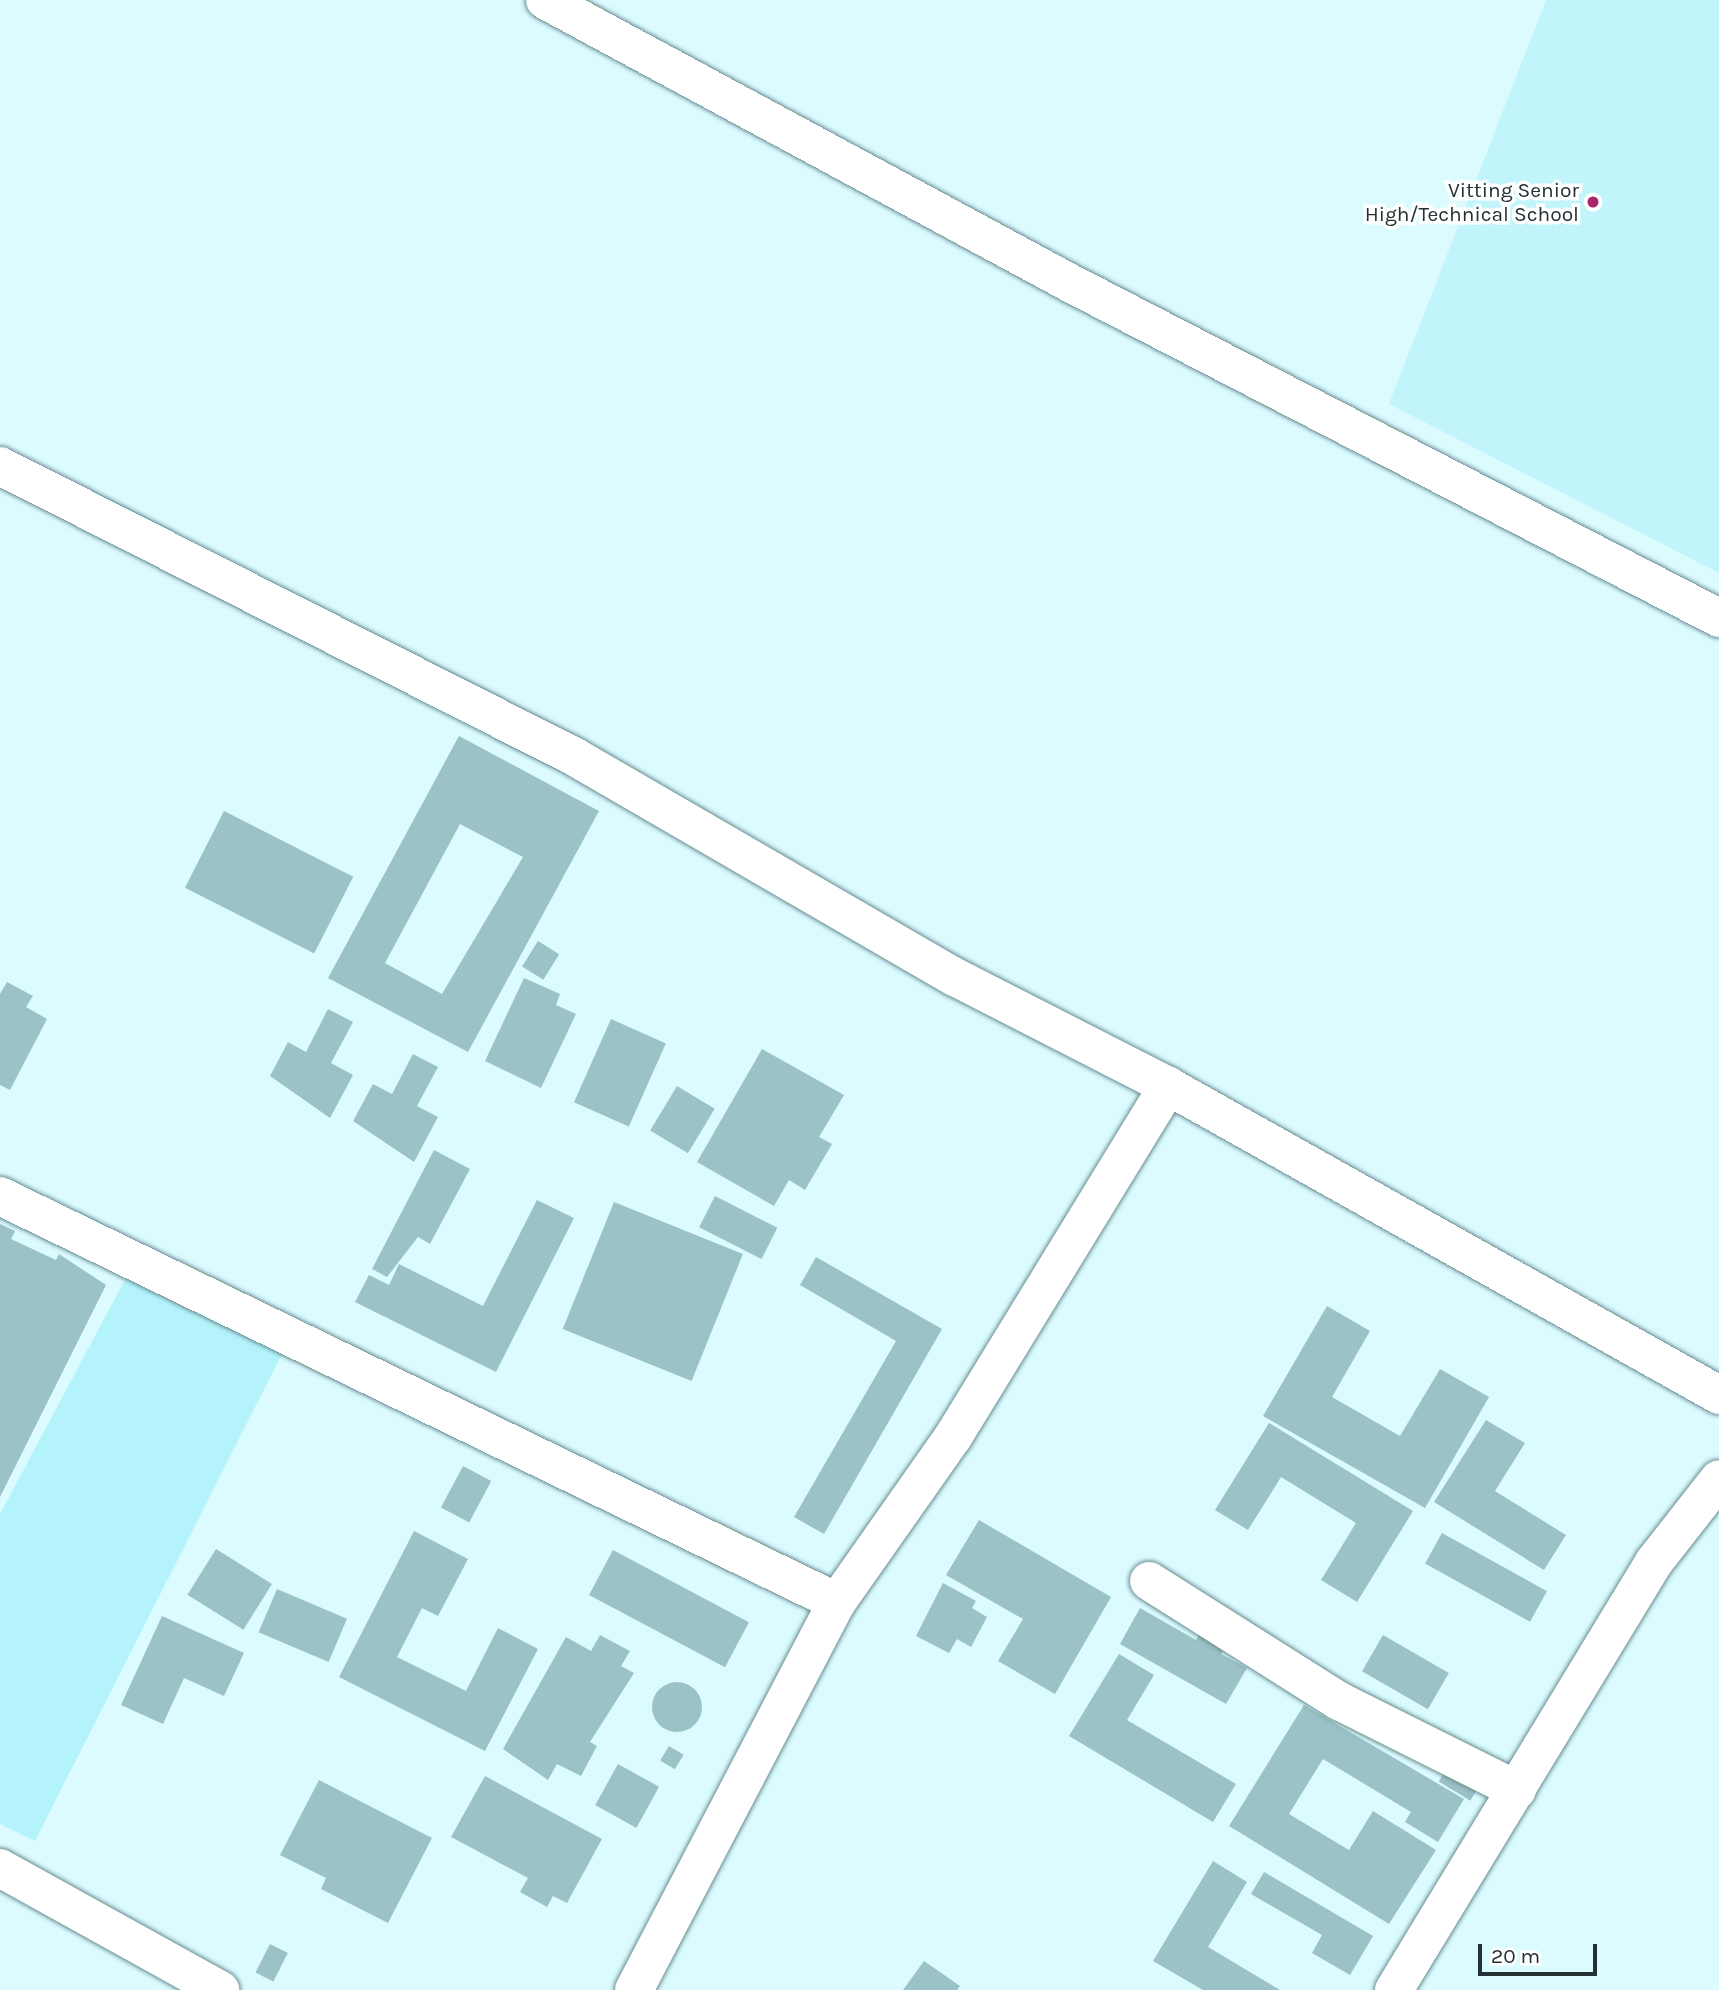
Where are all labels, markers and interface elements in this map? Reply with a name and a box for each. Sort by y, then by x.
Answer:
place label: Vitting Senior High/Technical School [1365,177,1579,227]
marker: Vitting Senior High/Technical School [1585,194,1601,210]
scale bar [1481,1930,1600,1974]
text: 20 m [1491,1944,1540,1968]

